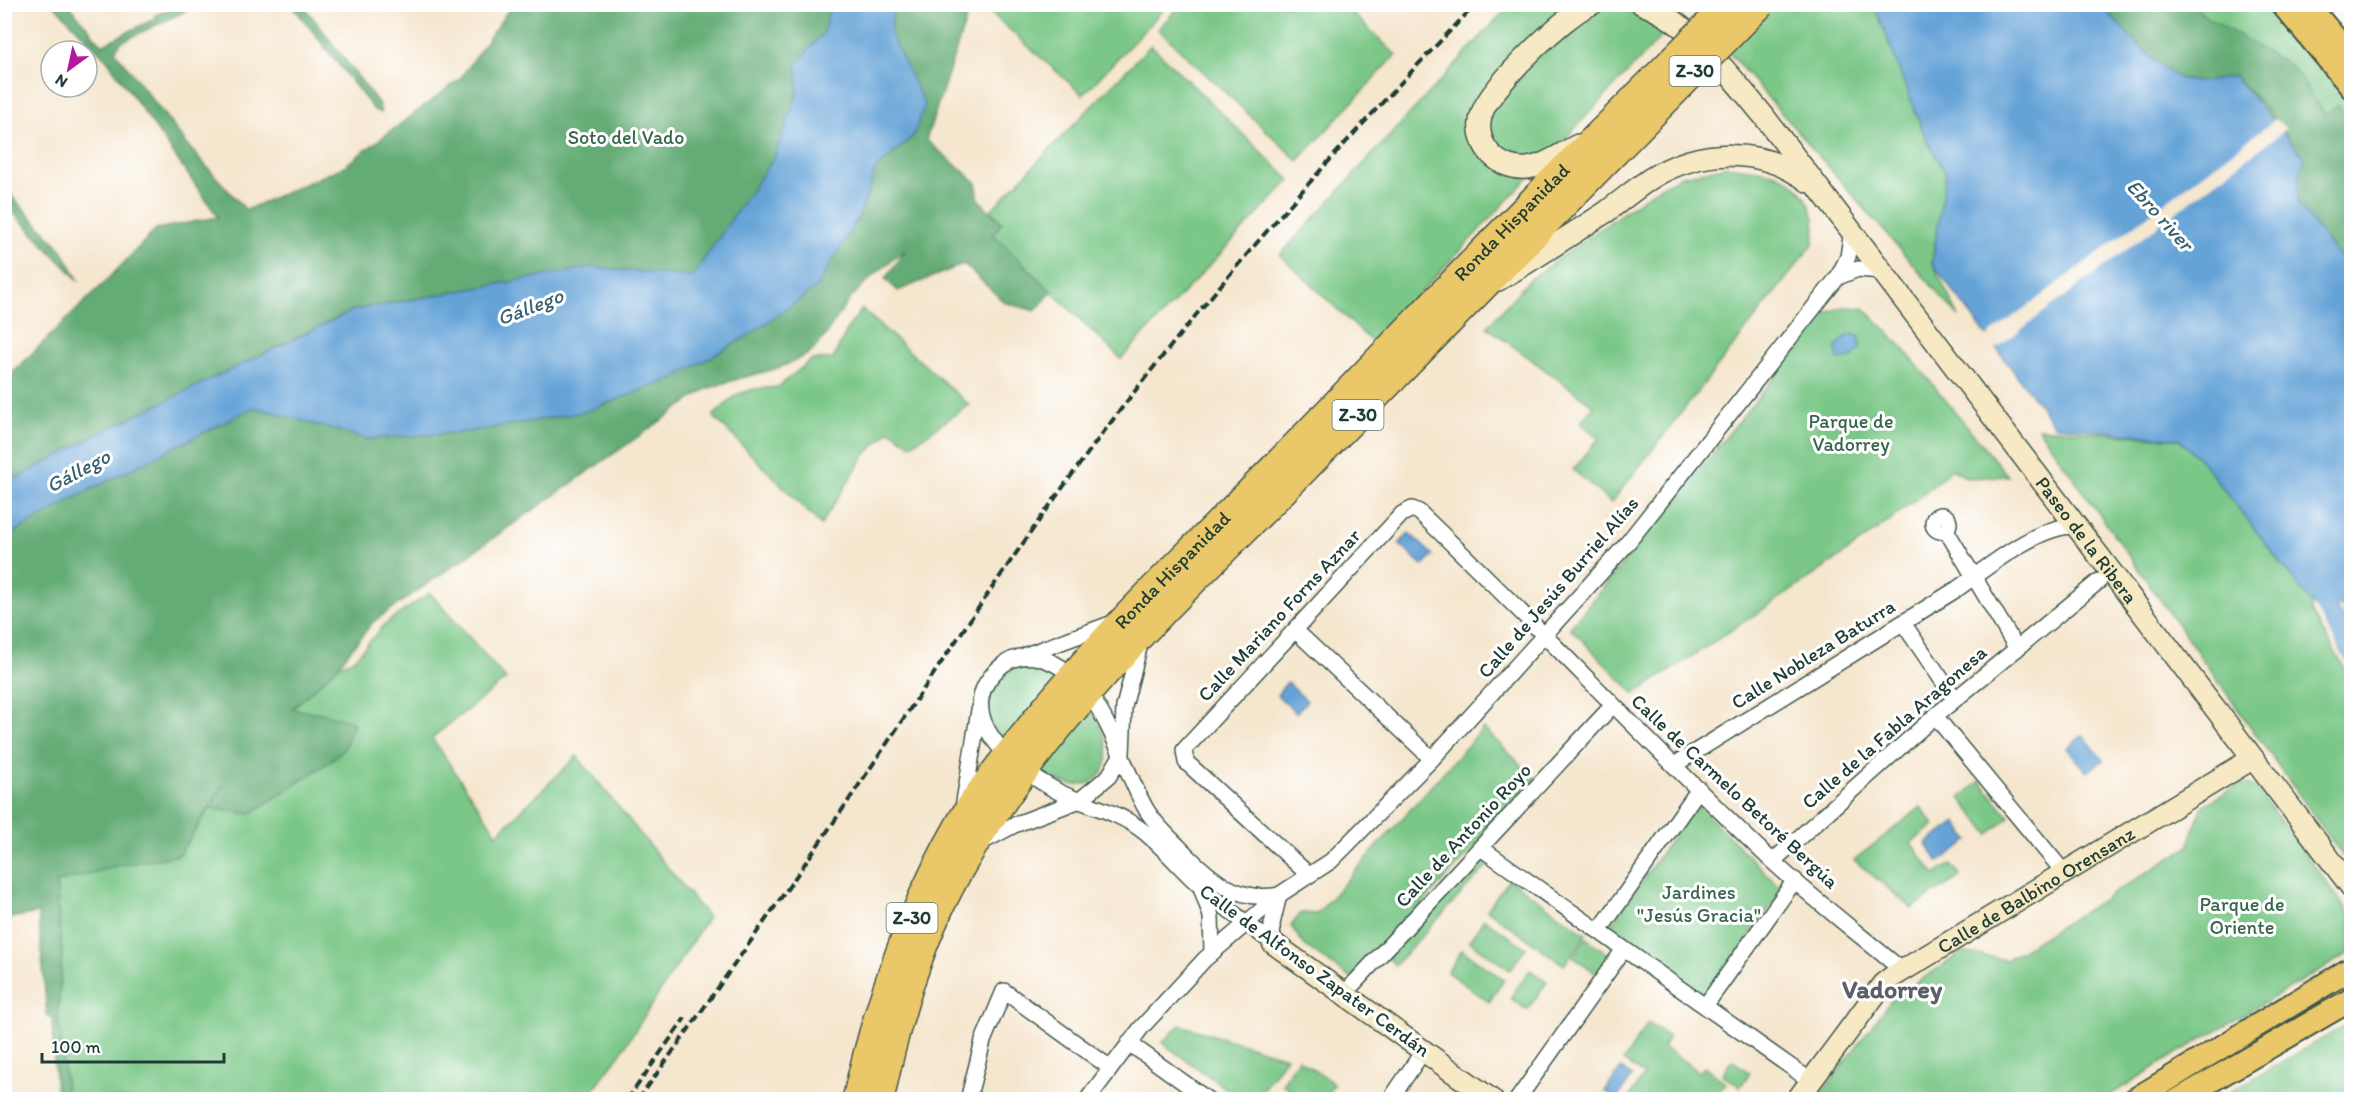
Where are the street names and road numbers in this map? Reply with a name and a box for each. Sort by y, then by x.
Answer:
road number: Z-30 [1670,56,1720,86]
street label: Ronda Hispanidad [1449,158,1575,286]
road number: Z-30 [1332,400,1384,430]
street label: Paseo de la Ribera [2031,471,2143,608]
street label: Calle de Jesús Burriel Alías [1473,491,1644,683]
street label: Ronda Hispanidad [1109,506,1235,634]
street label: Calle Mariano Forns Aznar [1193,524,1365,706]
street label: Calle Nobleza Baturra [1727,594,1899,714]
street label: Calle de la Fabla Aragonesa [1797,640,1992,814]
street label: Calle de Carmelo Betoré Bergúa [1626,689,1844,894]
street label: Calle de Antonio Royo [1390,758,1536,912]
street label: Calle de Balbino Orensanz [1933,821,2139,959]
street label: Calle de Alfonso Zapater Cerdán [1195,878,1435,1062]
road number: Z-30 [886,903,938,933]

